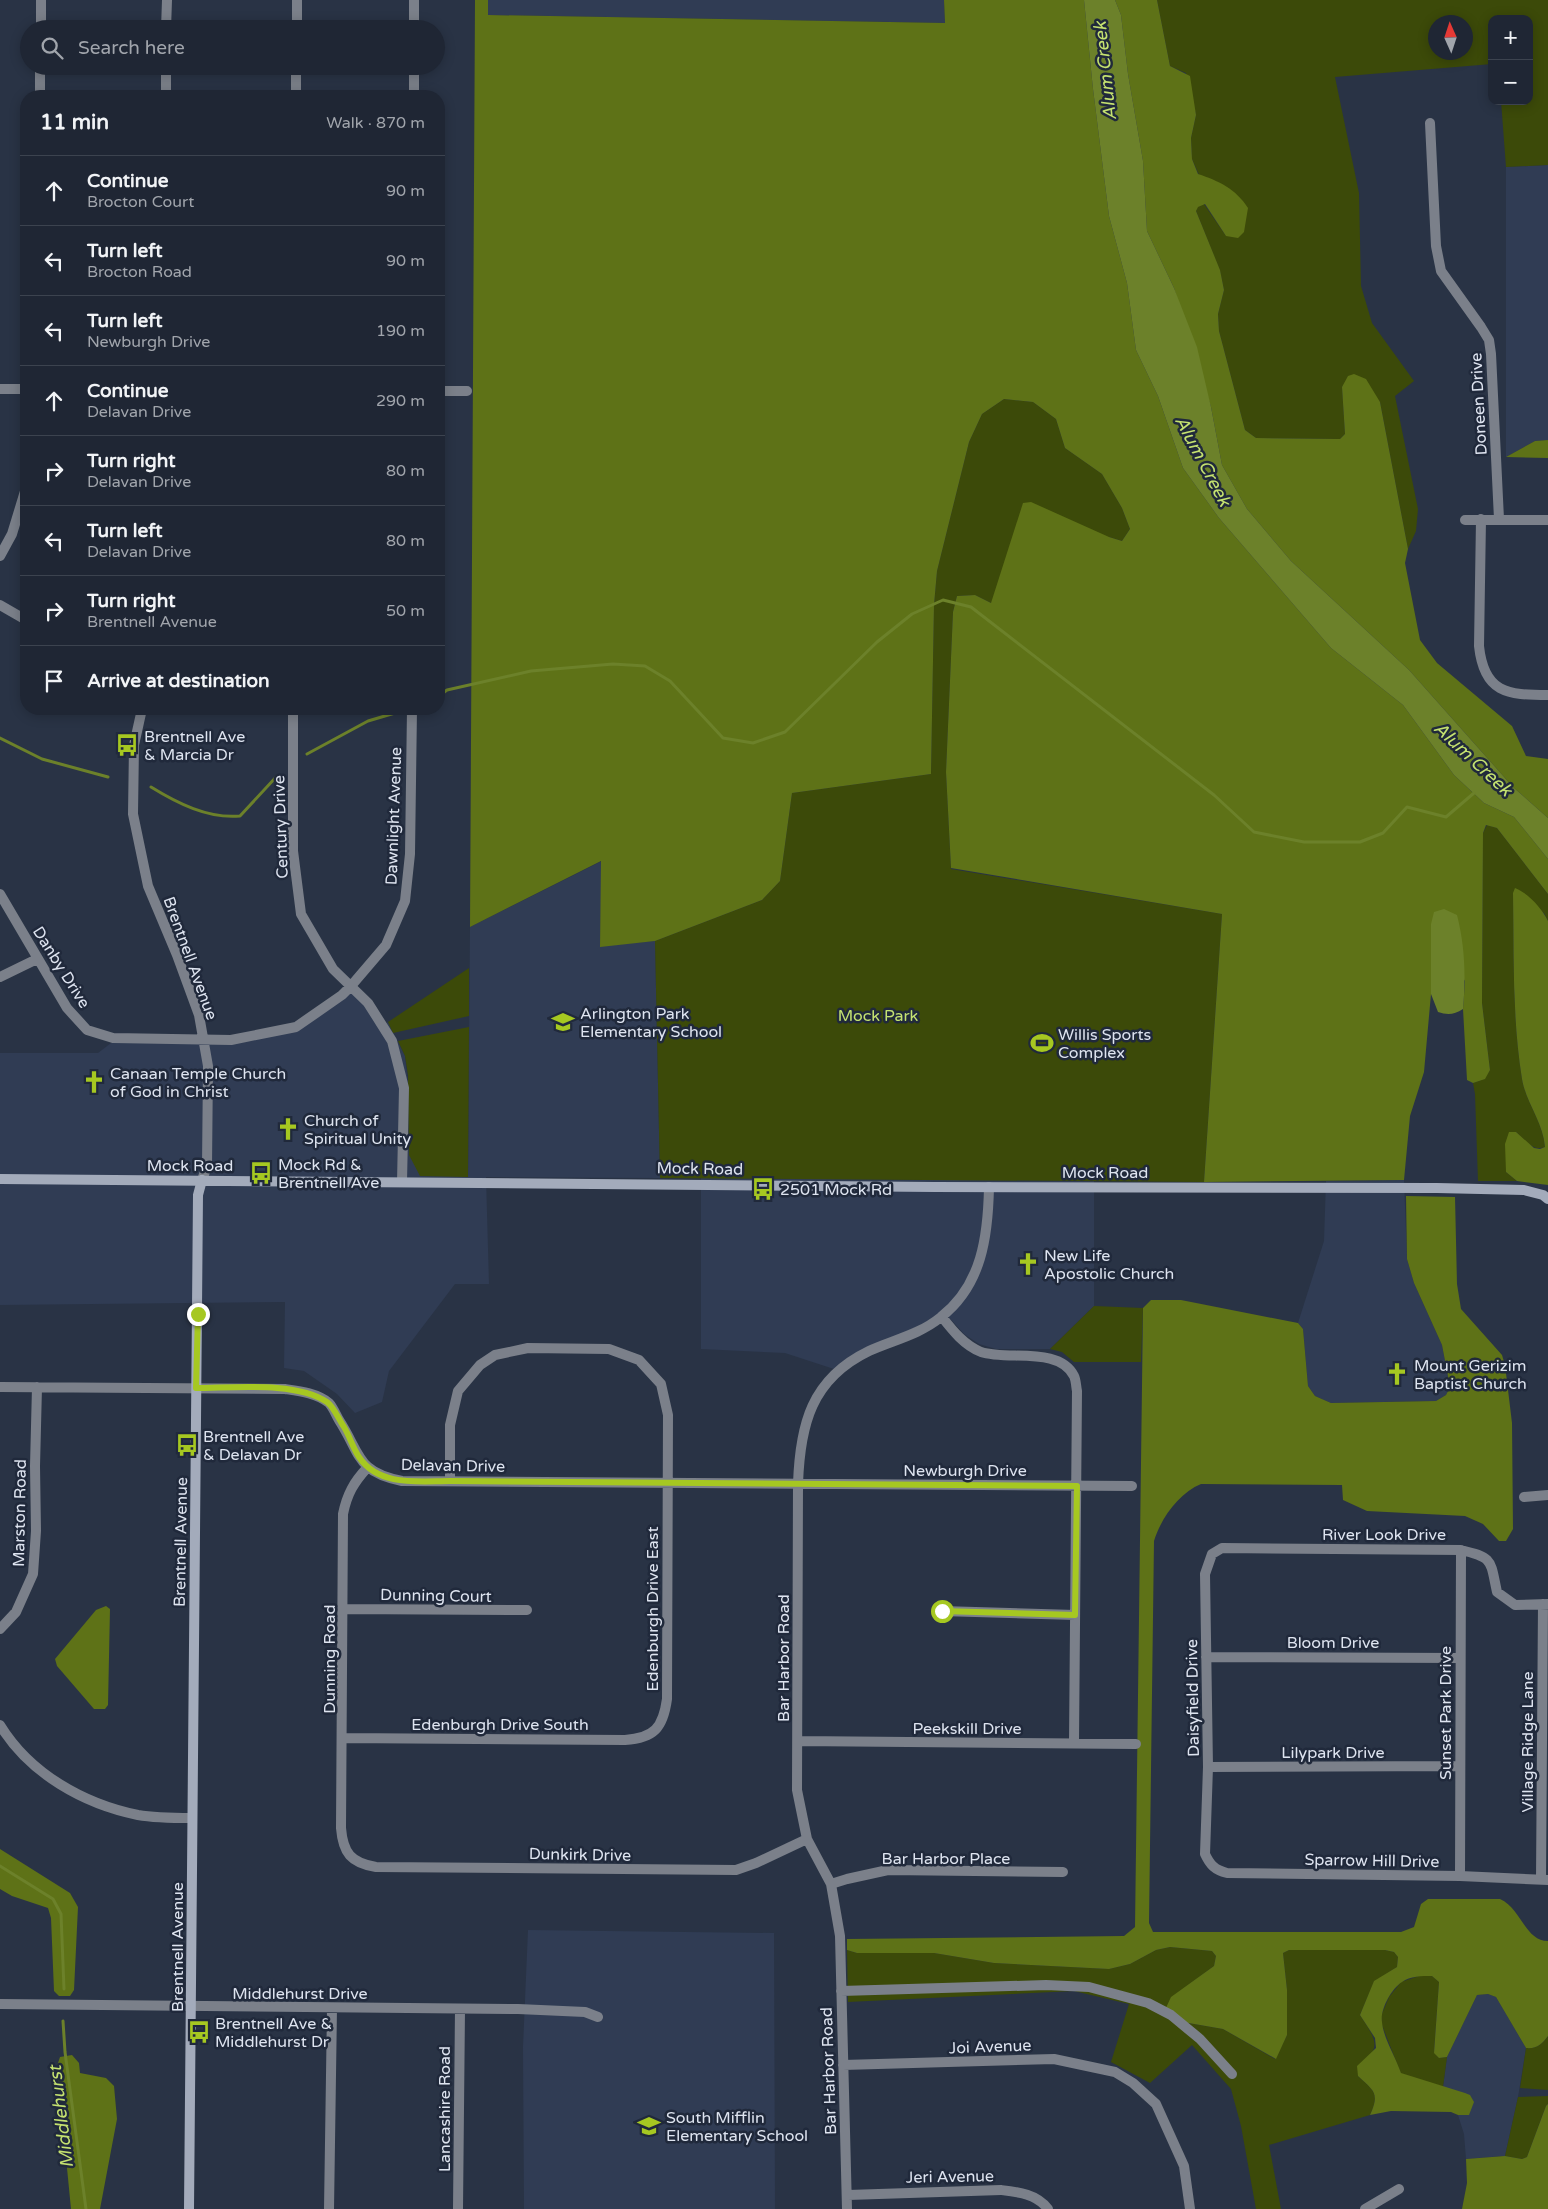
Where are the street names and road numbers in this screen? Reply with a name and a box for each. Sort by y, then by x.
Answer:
street label: Doneen Drive [1466,352,1492,456]
street label: Dawnlight Avenue [382,747,406,885]
street label: Century Drive [269,775,293,879]
street label: Brentnell Avenue [158,894,222,1023]
street label: Danby Drive [28,923,94,1012]
street label: Mock Road [147,1156,233,1176]
street label: Mock Road [657,1158,743,1180]
street label: Mock Road [1062,1163,1148,1183]
street label: Delavan Drive [401,1455,505,1477]
street label: Marston Road [9,1459,31,1567]
street label: Newburgh Drive [903,1461,1027,1481]
street label: Brentnell Avenue [170,1477,192,1607]
street label: River Look Drive [1322,1525,1446,1545]
street label: Edenburgh Drive East [643,1527,663,1692]
street label: Dunning Court [380,1585,492,1607]
street label: Bar Harbor Road [774,1594,794,1722]
street label: Dunning Road [320,1604,340,1714]
street label: Bloom Drive [1287,1633,1379,1653]
street label: Daisyfield Drive [1182,1639,1204,1757]
street label: Sunset Park Drive [1436,1646,1456,1780]
street label: Village Ridge Lane [1518,1672,1538,1813]
street label: Edenburgh Drive South [411,1715,589,1735]
street label: Peekskill Drive [912,1719,1022,1739]
street label: Lilypark Drive [1281,1743,1385,1763]
street label: Dunkirk Drive [529,1844,631,1866]
street label: Bar Harbor Place [882,1849,1010,1869]
street label: Sparrow Hill Drive [1304,1850,1440,1872]
street label: Brentnell Avenue [168,1882,188,2012]
street label: Middlehurst Drive [232,1984,368,2004]
street label: Bar Harbor Road [817,2007,841,2135]
street label: Joi Avenue [948,2036,1032,2058]
street label: Lancashire Road [435,2046,455,2172]
street label: Jeri Avenue [906,2166,994,2188]

